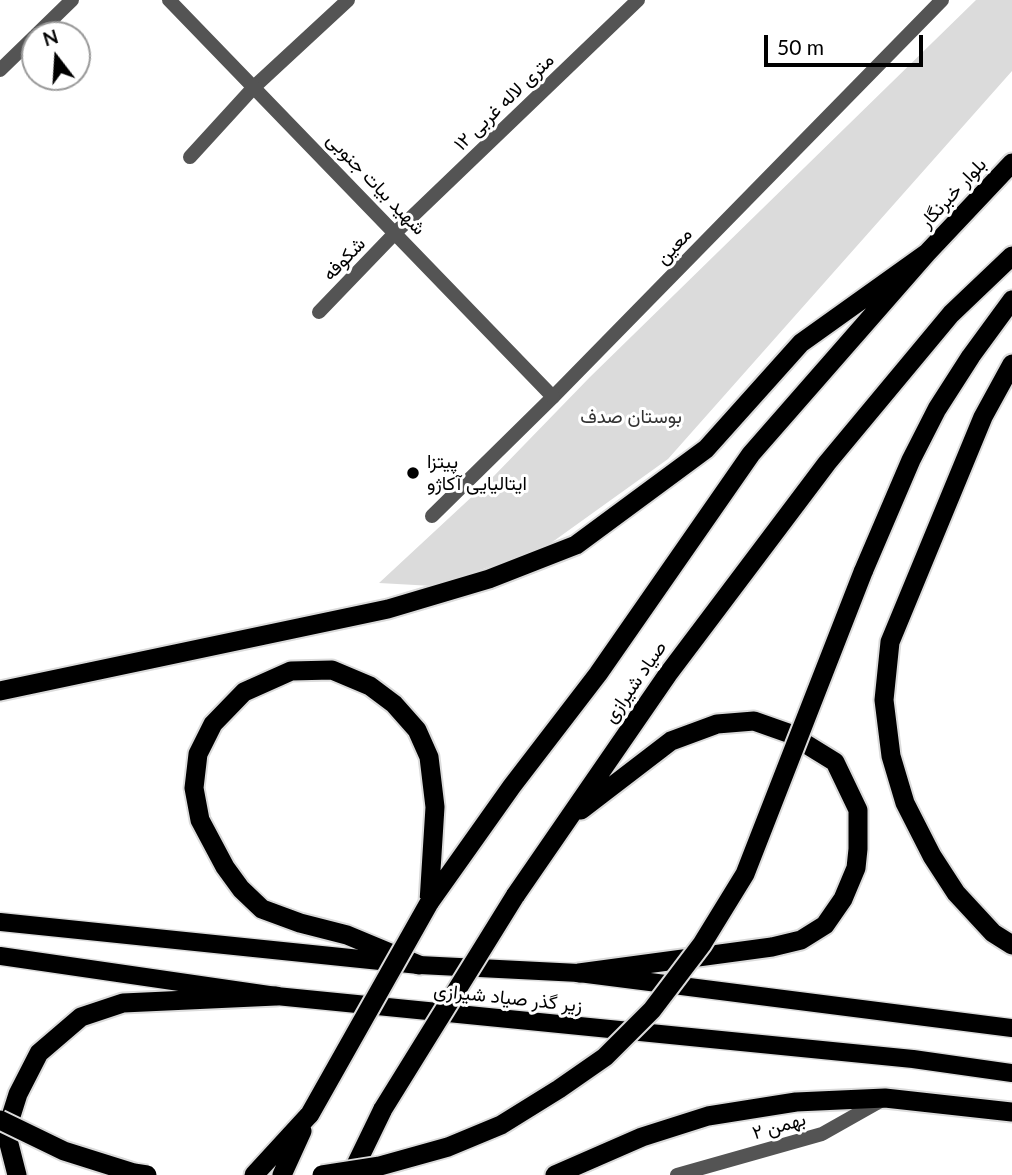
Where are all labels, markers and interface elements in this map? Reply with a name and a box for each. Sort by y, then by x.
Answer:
north arrow [21,21,91,91]
scale bar [767,21,926,65]
text: N [40,24,61,50]
text: 50 m [777,34,824,59]
street label: ۱۲ متری لاله غربی [449,49,559,155]
street label: شهید بیات جنوبی [322,128,430,240]
street label: بلوار خبرنگار [915,153,991,233]
street label: معین [651,223,697,269]
street label: شکوفه [318,232,370,286]
park label: بوستان صدف [580,406,682,428]
place label: پیتزا ایتالیایی آکاژو [427,451,527,495]
marker: پیتزا ایتالیایی آکاژو [405,465,421,481]
street label: صیاد شیرازی [599,637,671,727]
street label: زیر گذر صیاد شیرازی [432,979,584,1017]
street label: بهمن ۲ [750,1108,808,1144]

